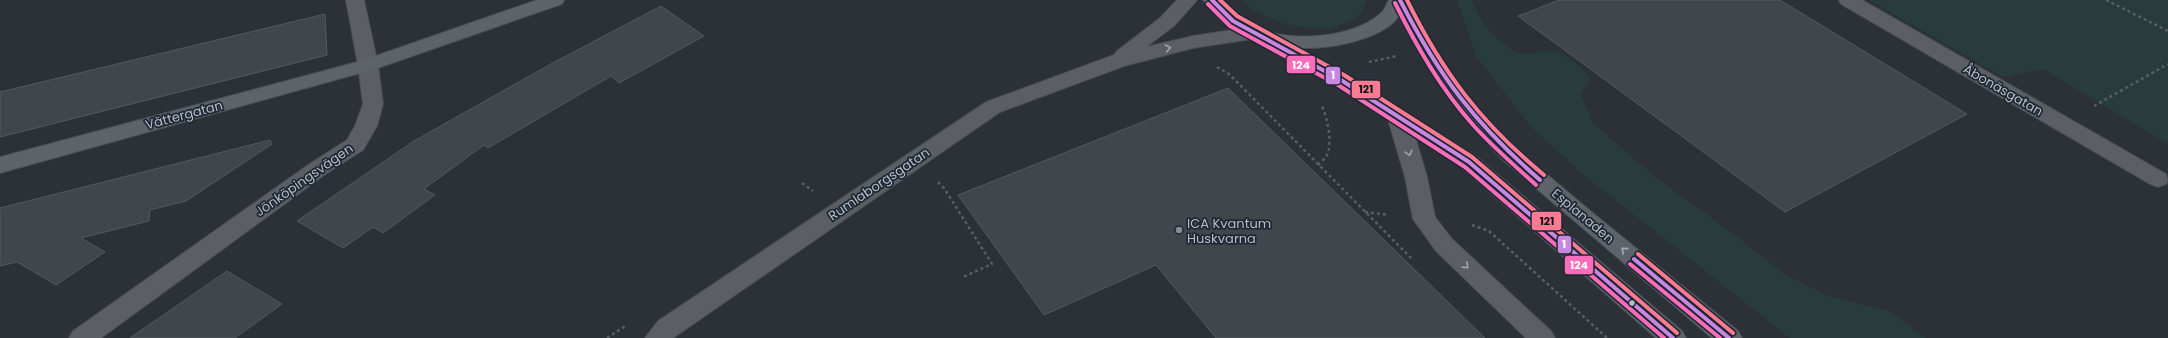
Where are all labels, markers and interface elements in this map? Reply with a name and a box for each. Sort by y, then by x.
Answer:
one-way arrow [1165,44,1171,52]
line badge: 124 [1286,55,1316,74]
text: 124 [1292,57,1310,73]
street label: Åbonäsgatan [1960,59,2046,121]
line badge: 1 [1325,66,1341,85]
text: 1 [1331,67,1335,83]
line badge: 121 [1351,80,1381,99]
text: 121 [1359,81,1373,97]
street label: Vättergatan [143,96,225,134]
street label: Jönköpingsvägen [251,139,357,221]
street label: Rumlaborgsgatan [825,143,933,225]
one-way arrow [1404,150,1413,157]
street label: Esplanaden [1548,184,1618,248]
line badge: 121 [1531,211,1562,231]
text: 121 [1540,213,1554,229]
place label: ICA Kvantum Huskvarna [1187,214,1271,248]
marker: ICA Kvantum Huskvarna [1174,225,1184,235]
line badge: 1 [1557,235,1572,254]
text: 1 [1562,236,1566,252]
one-way arrow [1621,248,1628,255]
line badge: 124 [1564,255,1594,275]
text: 124 [1570,257,1588,273]
one-way arrow [1461,261,1468,268]
unlabelled marker [1627,298,1637,308]

